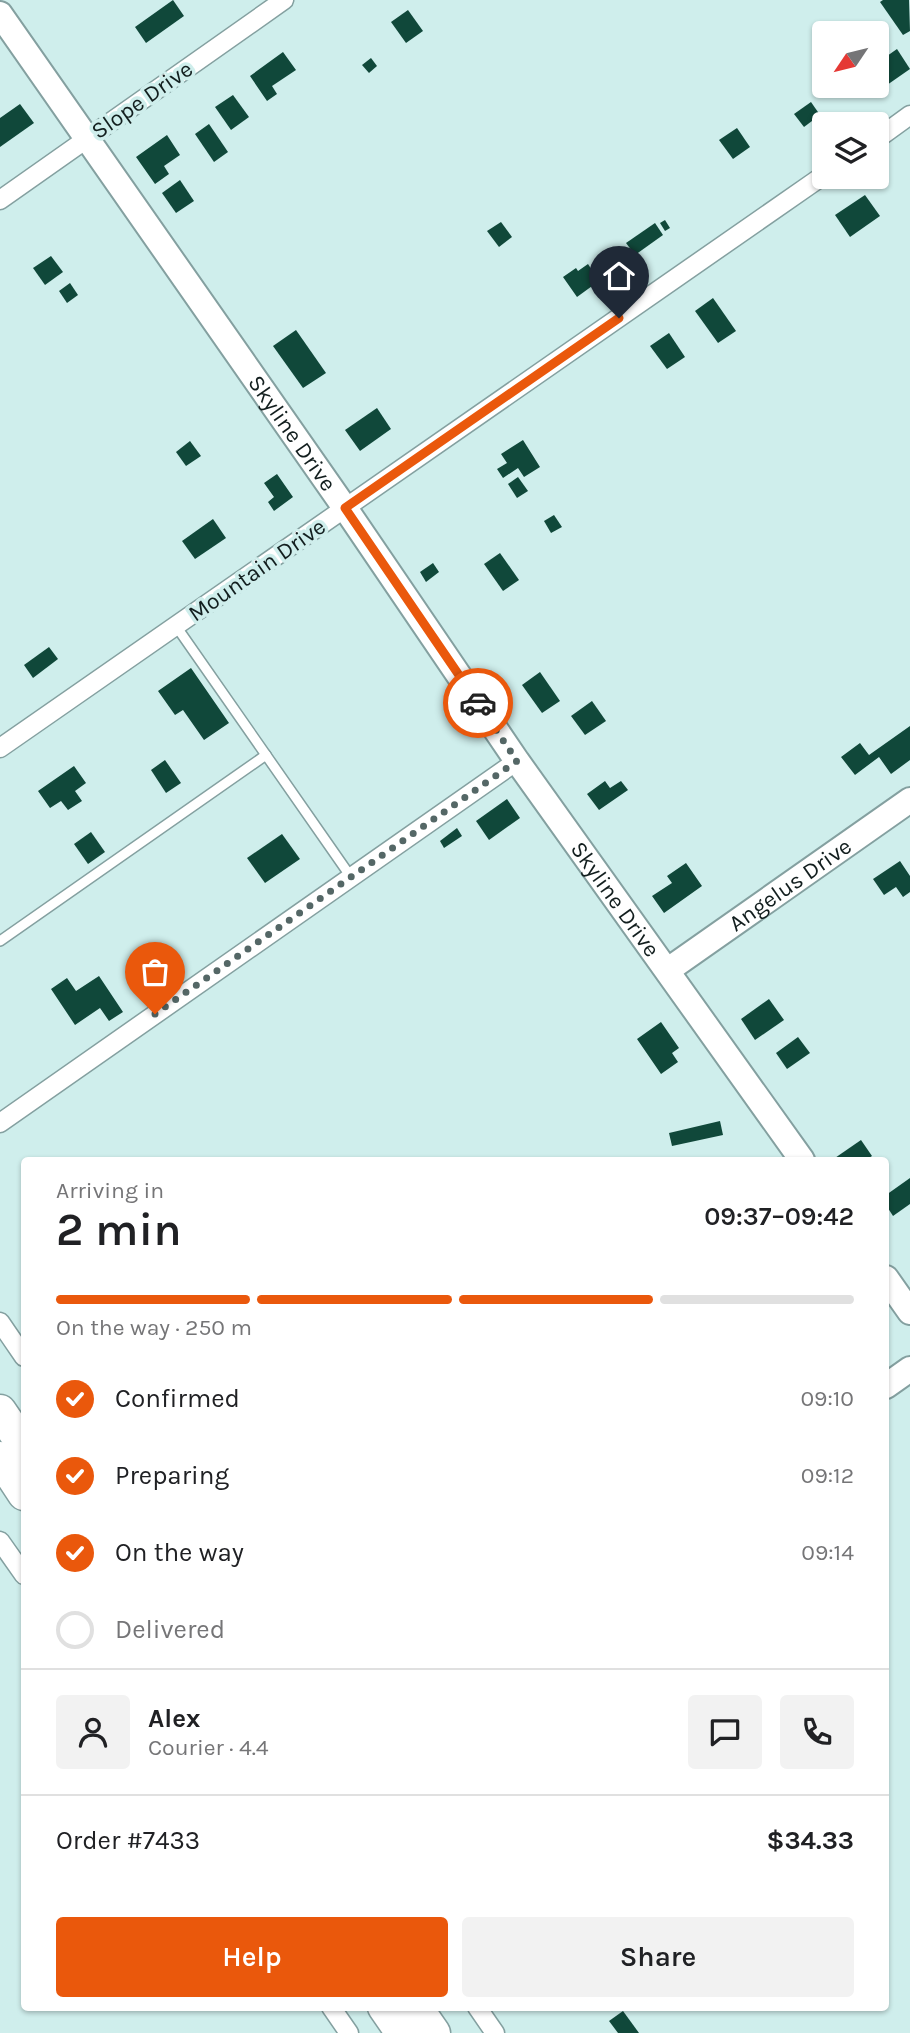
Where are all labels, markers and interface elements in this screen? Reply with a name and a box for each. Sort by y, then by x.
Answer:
north arrow [812,21,889,98]
map controls [812,21,889,189]
street label: Slope Drive [86,55,198,145]
button: layers [812,112,889,189]
pin [589,246,649,318]
icon: home [600,257,638,295]
street label: Skyline Drive [243,370,342,496]
street label: Mountain Drive [183,513,331,627]
courier [443,668,513,738]
icon: car [459,684,497,722]
street label: Angelus Drive [723,832,856,937]
street label: Skyline Drive [565,836,666,962]
pin [125,942,185,1014]
icon: bag [136,953,174,991]
text: Arriving in [56,1177,164,1204]
text: 09:37–09:42 [704,1201,854,1232]
text: 2 min [56,1203,182,1257]
text: On the way · 250 m [56,1314,252,1341]
icon: check [56,1380,94,1418]
text: Confirmed [115,1383,240,1414]
text: 09:10 [800,1385,854,1412]
icon: check [56,1457,94,1495]
text: Preparing [115,1460,229,1491]
text: 09:12 [801,1462,854,1489]
icon: check [56,1534,94,1572]
text: On the way [115,1537,244,1568]
text: 09:14 [801,1539,854,1566]
text: Delivered [115,1614,225,1645]
button: person [56,1695,130,1769]
button: chat [688,1695,762,1769]
button: phone [780,1695,854,1769]
text: Alex [148,1703,200,1734]
text: Courier · 4.4 [148,1734,269,1761]
text: Order #7433 [56,1825,200,1856]
text: $34.33 [767,1825,854,1856]
button: Help [56,1917,448,1997]
button: Share [462,1917,854,1997]

